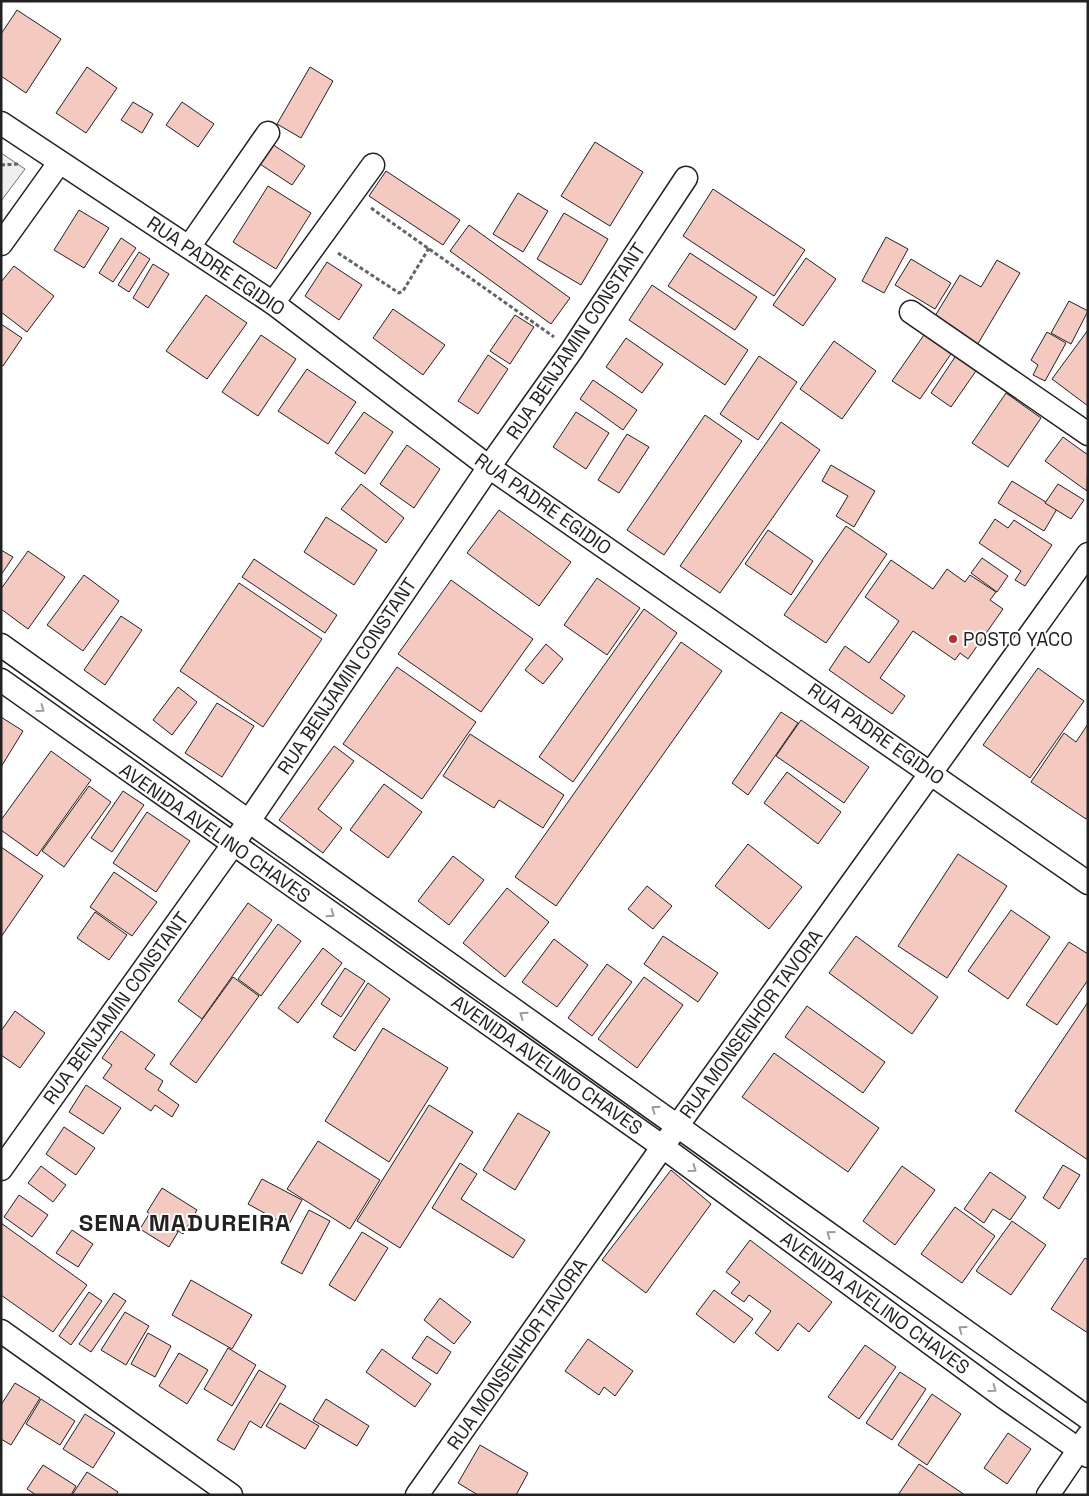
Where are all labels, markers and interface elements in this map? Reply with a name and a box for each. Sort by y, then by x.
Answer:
street label: RUA PADRE EGIDIO [142,211,290,321]
street label: RUA BENJAMIN CONSTANT [501,238,651,444]
street label: RUA PADRE EGIDIO [470,448,616,560]
street label: RUA BENJAMIN CONSTANT [272,573,422,779]
place label: POSTO YACO [963,627,1073,652]
marker: POSTO YACO [947,633,959,645]
street label: RUA PADRE EGIDIO [803,678,949,790]
one-way arrow [35,703,45,712]
street label: AVENIDA AVELINO CHAVES [115,757,315,909]
street label: RUA BENJAMIN CONSTANT [38,907,194,1109]
one-way arrow [325,908,334,917]
street label: RUA MONSENHOR TAVORA [674,924,828,1124]
street label: AVENIDA AVELINO CHAVES [447,989,647,1141]
one-way arrow [519,1012,529,1021]
one-way arrow [651,1106,661,1115]
one-way arrow [687,1163,696,1171]
district label: SENA MADUREIRA [79,1207,291,1238]
street label: AVENIDA AVELINO CHAVES [775,1226,975,1380]
one-way arrow [826,1231,836,1240]
street label: RUA MONSENHOR TAVORA [441,1253,593,1455]
one-way arrow [958,1326,968,1335]
one-way arrow [987,1383,997,1392]

